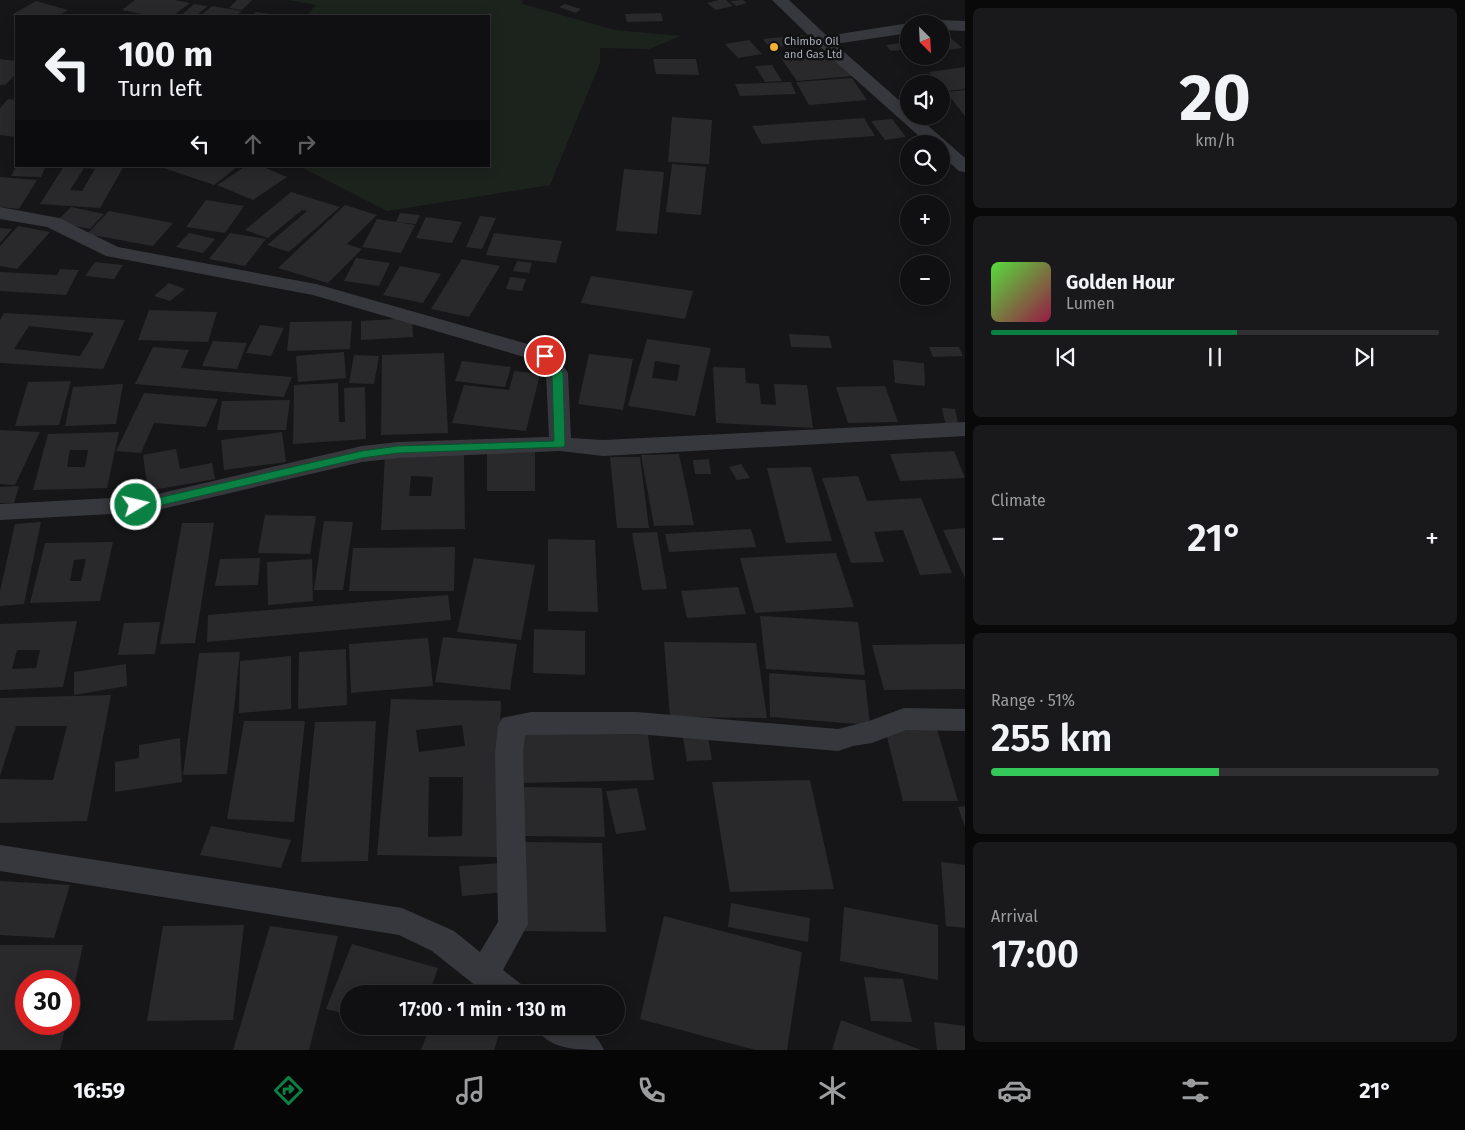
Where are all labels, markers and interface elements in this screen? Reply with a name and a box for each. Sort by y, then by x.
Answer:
north arrow [900,15,950,65]
map controls [900,15,950,305]
text: 100 m [118,33,213,75]
icon: left [35,35,100,100]
place label: Chimbo Oil and Gas Ltd [784,35,842,61]
marker: Chimbo Oil and Gas Ltd [768,41,780,53]
text: 20 [1179,59,1251,137]
text: Turn left [118,75,202,102]
button: sound [900,75,950,125]
icon: left [186,130,214,158]
icon: ahead [239,130,267,158]
icon: right [292,130,320,158]
text: km/h [1195,131,1235,150]
button: search [900,135,950,185]
button: + [900,195,950,245]
button: − [900,255,950,305]
text: Golden Hour [1066,271,1175,294]
text: Lumen [1066,294,1115,313]
pin [524,335,566,377]
icon: arrive [531,342,559,370]
icon: previous [1052,343,1080,371]
icon: pause [1201,343,1229,371]
icon: next [1350,343,1378,371]
position arrow [109,478,161,530]
text: Climate [991,491,1046,510]
text: 21° [1187,515,1243,561]
text: − [991,522,1005,555]
text: + [1425,522,1439,555]
text: Range · 51% [991,691,1075,710]
text: 255 km [991,715,1112,761]
text: Arrival [991,907,1038,926]
text: 17:00 [991,931,1079,977]
speed limit sign: 30 [15,970,80,1035]
text: 17:00 · 1 min · 130 m [399,998,566,1021]
icon: directions [271,1073,306,1108]
icon: music [453,1073,488,1108]
icon: phone [634,1073,669,1108]
icon: climate [815,1073,850,1108]
icon: car [997,1073,1032,1108]
icon: filters [1178,1073,1213,1108]
text: 16:59 [73,1077,125,1104]
text: 21° [1359,1077,1392,1104]

